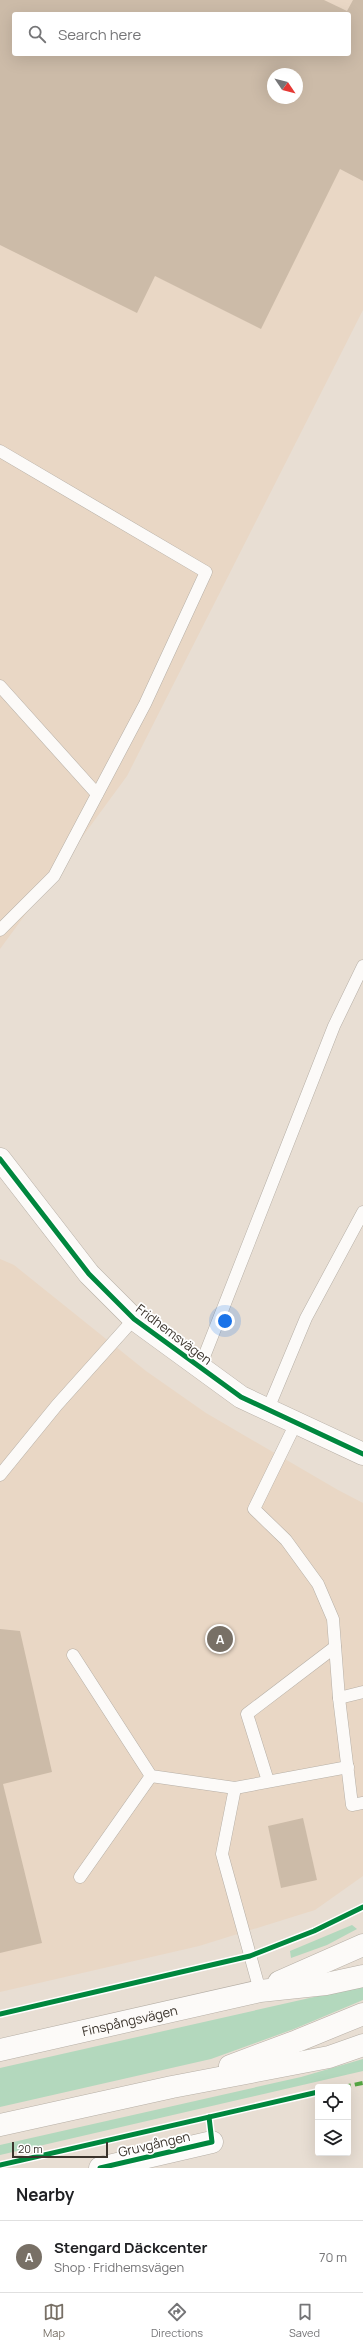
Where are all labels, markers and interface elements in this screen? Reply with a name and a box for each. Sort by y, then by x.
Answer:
search box [12,12,351,56]
icon: search [26,23,48,45]
text: Search here [58,24,141,45]
north arrow [267,68,303,104]
street label: Fridhemsvägen [132,1299,216,1369]
your location [215,1311,235,1331]
pin: A [207,1624,233,1654]
street label: Finspångsvägen [80,2001,179,2040]
map controls [315,2084,351,2156]
button: locate [315,2084,351,2120]
button: layers [315,2120,351,2156]
street label: Gruvgången [116,2127,192,2161]
scale bar [12,2140,108,2159]
text: 20 m [18,2141,43,2156]
text: Nearby [16,2183,74,2206]
text: Stengard Däckcenter [54,2237,208,2258]
text: A [25,2248,33,2266]
text: 70 m [319,2248,347,2266]
text: Shop · Fridhemsvägen [54,2258,184,2276]
tab: Map [43,2301,65,2340]
tab: Directions [151,2301,203,2340]
tab: Saved [289,2301,320,2340]

